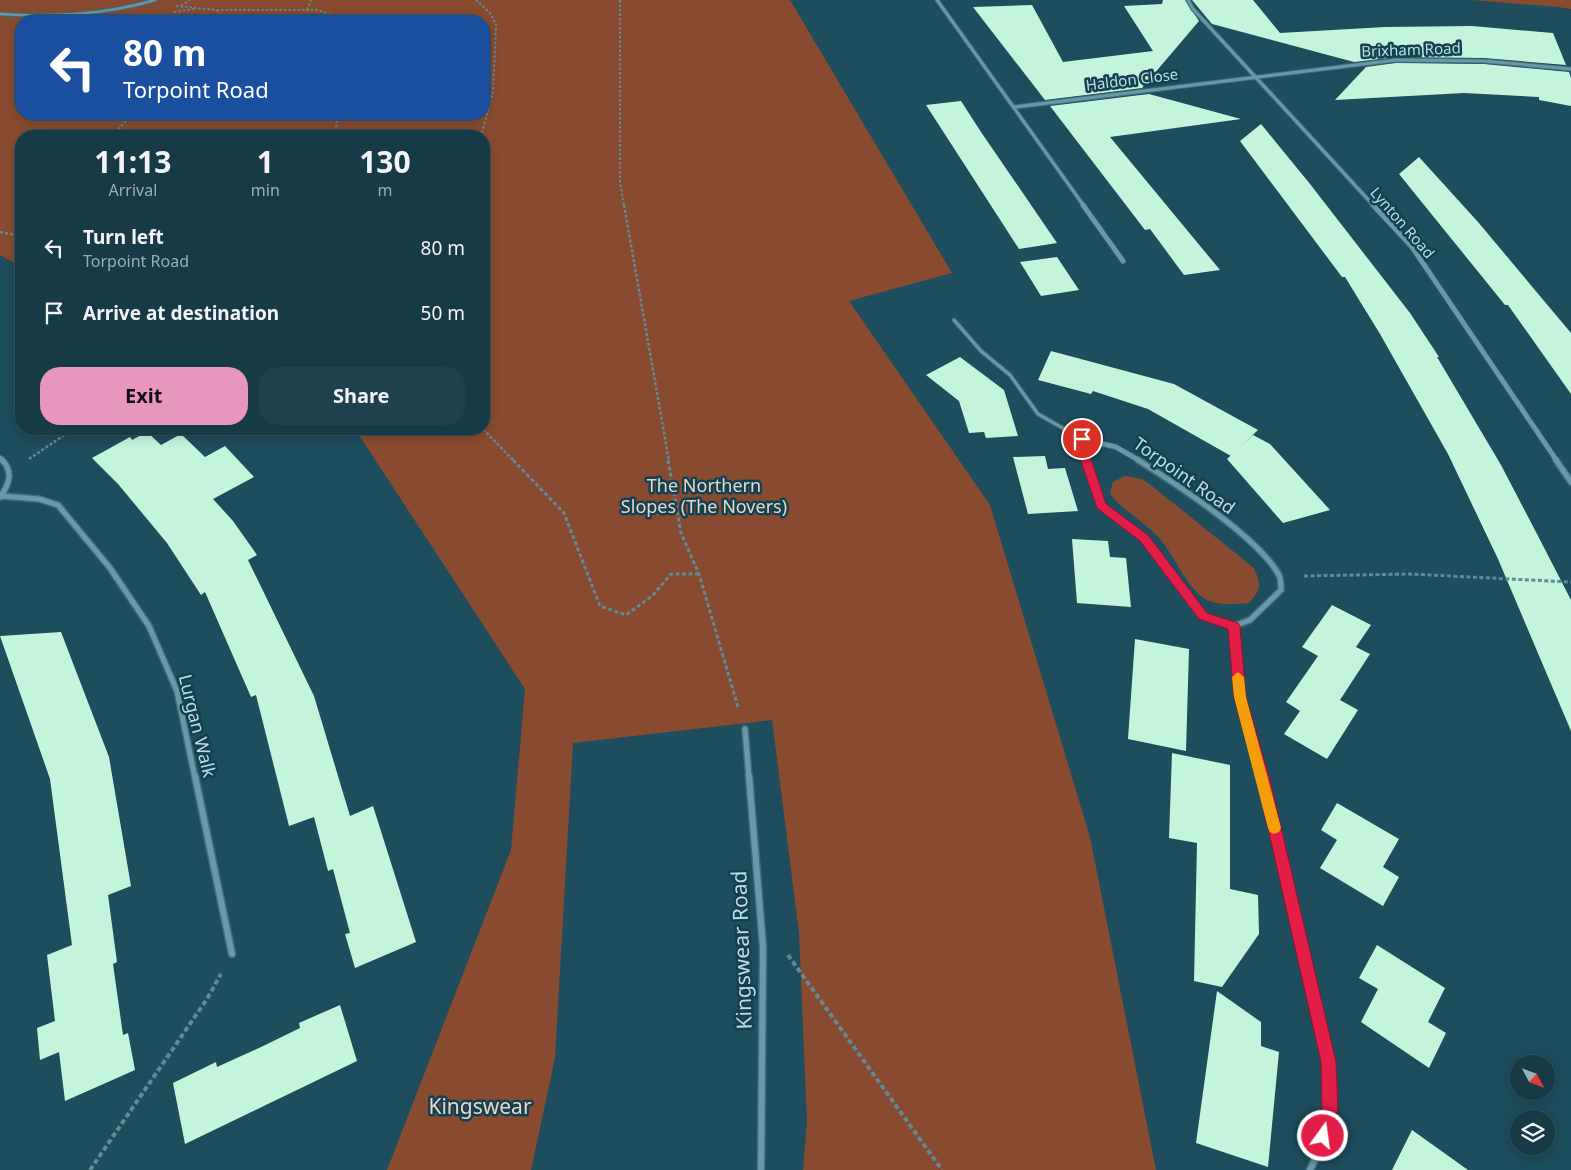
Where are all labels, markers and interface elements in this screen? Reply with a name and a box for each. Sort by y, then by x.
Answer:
text: 80 m [123,29,206,76]
icon: left [40,35,105,100]
street label: Brixham Road [1361,37,1461,61]
street label: Haldon Close [1085,63,1179,95]
text: Torpoint Road [123,74,269,104]
text: 11:13 [94,141,171,182]
text: 1 [257,141,274,182]
text: 130 [359,141,411,182]
text: Arrival [108,179,157,201]
text: min [251,179,280,201]
text: m [377,179,392,201]
street label: Lynton Road [1366,182,1439,262]
text: Turn left [83,224,164,250]
icon: left [40,234,68,262]
text: 80 m [421,235,465,261]
text: Torpoint Road [83,250,189,272]
icon: arrive [40,299,68,327]
text: Arrive at destination [83,300,279,326]
text: 50 m [421,300,465,326]
button: Exit [40,367,248,425]
button: Share [258,367,465,425]
pin [1061,418,1103,460]
icon: arrive [1068,425,1096,453]
street label: Torpoint Road [1129,431,1240,519]
park label: The Northern Slopes (The Novers) [621,473,787,518]
street label: Lurgan Walk [174,672,222,780]
street label: Kingswear Road [724,870,758,1030]
north arrow [1510,1055,1555,1100]
map controls [1510,1055,1555,1155]
park label: Kingswear [428,1092,532,1120]
position arrow [1296,1109,1348,1161]
button: layers [1510,1110,1555,1155]

